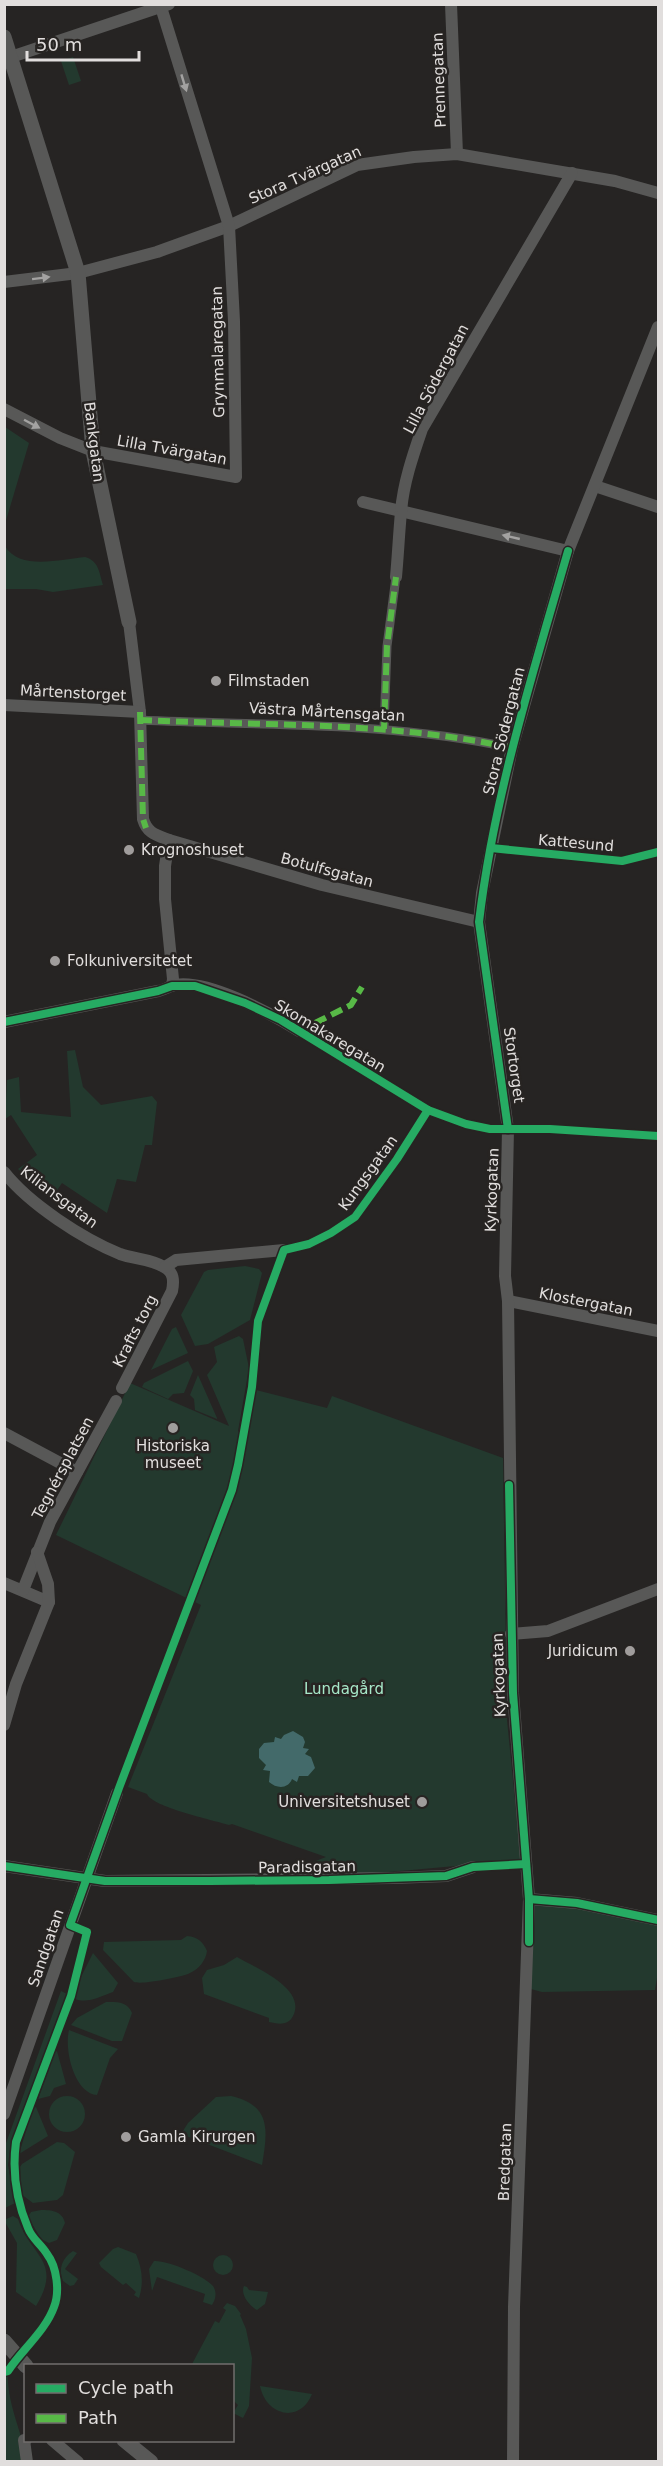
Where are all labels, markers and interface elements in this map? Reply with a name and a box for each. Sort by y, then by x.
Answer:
scale bar [27,24,140,62]
street label: Prennegatan [428,32,450,128]
text: 50 m [36,34,82,55]
one-way arrow [180,74,189,92]
street label: Stora Tvärgatan [246,142,364,208]
one-way arrow [32,273,51,283]
street label: Grynmalaregatan [208,286,228,418]
street label: Lilla Södergatan [400,321,472,437]
street label: Bankgatan [80,401,108,483]
one-way arrow [24,419,41,429]
street label: Lilla Tvärgatan [116,431,228,469]
one-way arrow [502,532,521,542]
street label: Stora Södergatan [479,665,529,797]
place label: Filmstaden [228,672,310,690]
marker: Filmstaden [209,674,223,688]
street label: Mårtenstorget [19,681,127,705]
street label: Västra Mårtensgatan [249,699,405,725]
street label: Kattesund [537,831,615,855]
place label: Krognoshuset [141,841,244,859]
marker: Krognoshuset [122,843,136,857]
street label: Botulfsgatan [279,849,375,891]
place label: Folkuniversitetet [67,952,192,970]
marker: Folkuniversitetet [48,954,62,968]
street label: Skomakaregatan [271,996,389,1076]
street label: Stortorget [500,1026,528,1104]
street label: Kungsgatan [335,1132,401,1214]
street label: Kyrkogatan [482,1148,502,1232]
street label: Kiliansgatan [17,1162,101,1232]
street label: Klostergatan [538,1284,634,1320]
street label: Krafts torg [109,1292,161,1370]
street label: Tegnérsplatsen [28,1414,98,1523]
marker: Historiska museet [166,1421,180,1435]
place label: Historiska museet [136,1437,210,1472]
street label: Kyrkogatan [489,1633,509,1717]
place label: Juridicum [547,1642,618,1660]
marker: Juridicum [623,1644,637,1658]
park label: Lundagård [304,1680,384,1698]
place label: Universitetshuset [278,1793,410,1811]
marker: Universitetshuset [415,1795,429,1809]
street label: Paradisgatan [258,1857,356,1877]
street label: Sandgatan [24,1907,68,1989]
street label: Bredgatan [495,2123,515,2201]
place label: Gamla Kirurgen [138,2128,255,2146]
marker: Gamla Kirurgen [119,2130,133,2144]
legend [24,2364,234,2442]
text: Cycle path [78,2377,174,2398]
text: Path [78,2407,118,2428]

